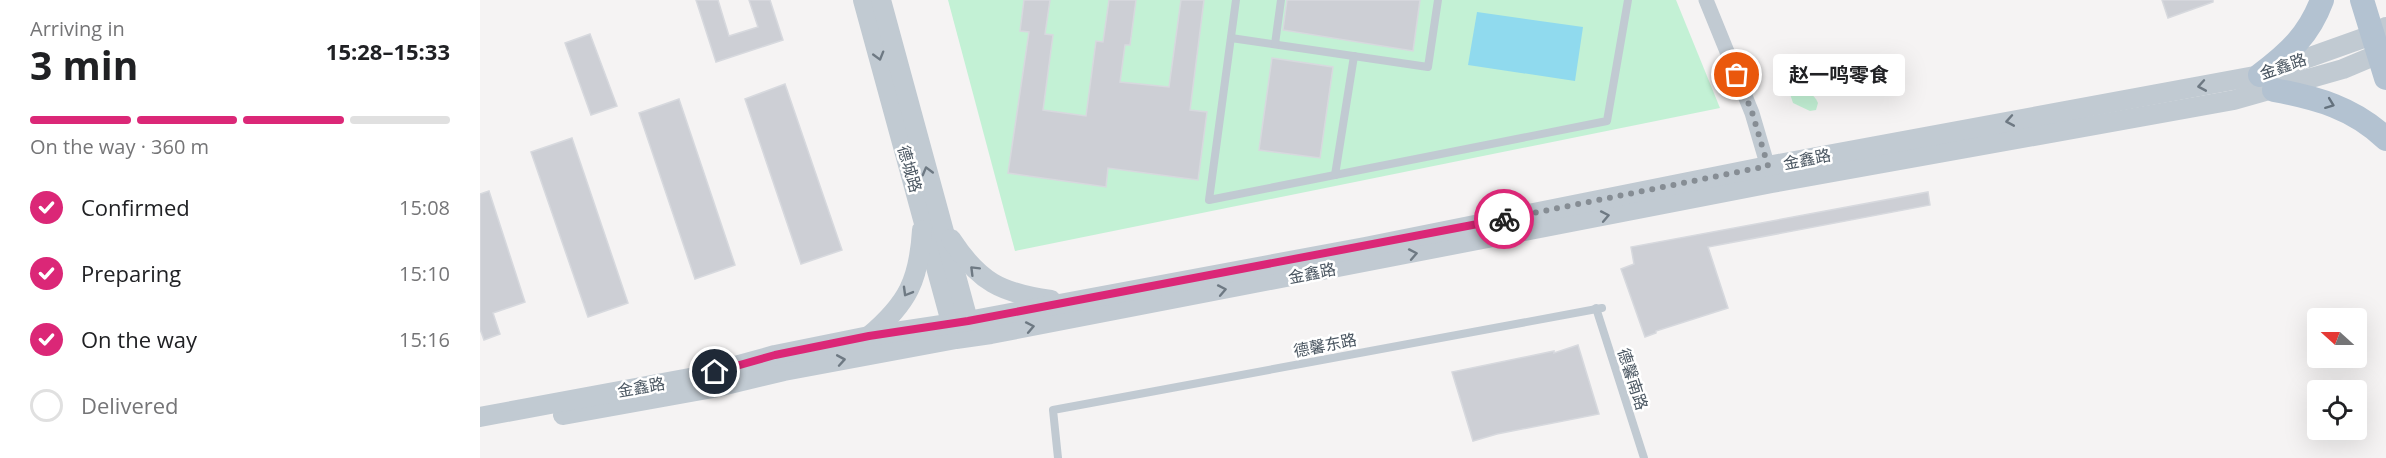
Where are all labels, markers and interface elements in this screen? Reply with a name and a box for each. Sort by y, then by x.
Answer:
text: Arriving in [30,15,125,42]
text: 15:28–15:33 [326,36,450,66]
text: 3 min [30,38,138,91]
street label: 金鑫路 [2257,48,2309,84]
pin [1711,49,1762,100]
one-way arrow [871,51,884,61]
callout: 赵一鸣零食 [1773,54,1905,96]
icon: bag [1720,58,1753,91]
text: 赵一鸣零食 [1789,61,1889,88]
one-way arrow [2198,79,2208,92]
one-way arrow [2324,96,2335,109]
one-way arrow [2006,114,2016,127]
text: On the way · 360 m [30,133,209,160]
street label: 德城路 [893,143,927,195]
street label: 金鑫路 [1781,144,1833,174]
one-way arrow [922,166,934,176]
courier [1474,189,1534,249]
icon: check [30,191,63,224]
text: Confirmed [81,192,190,222]
text: 15:08 [399,194,450,221]
icon: bike [1488,203,1521,236]
one-way arrow [1599,210,1609,223]
one-way arrow [1408,248,1418,261]
icon: check [30,257,63,290]
text: Preparing [81,258,181,288]
street label: 金鑫路 [1286,258,1338,288]
text: 15:10 [399,260,450,287]
one-way arrow [971,266,982,277]
one-way arrow [1216,284,1226,297]
one-way arrow [903,286,915,296]
north arrow [2307,308,2367,368]
map controls [2307,308,2367,440]
one-way arrow [1025,321,1035,334]
icon: check [30,323,63,356]
text: On the way [81,324,197,354]
text: 15:16 [399,326,450,353]
street label: 德馨东路 [1291,328,1359,362]
street label: 德馨南路 [1613,345,1653,413]
pin [689,346,740,397]
one-way arrow [836,354,846,367]
icon: home [698,355,731,388]
street label: 金鑫路 [615,372,667,402]
button: locate [2307,380,2367,440]
text: Delivered [81,390,179,420]

